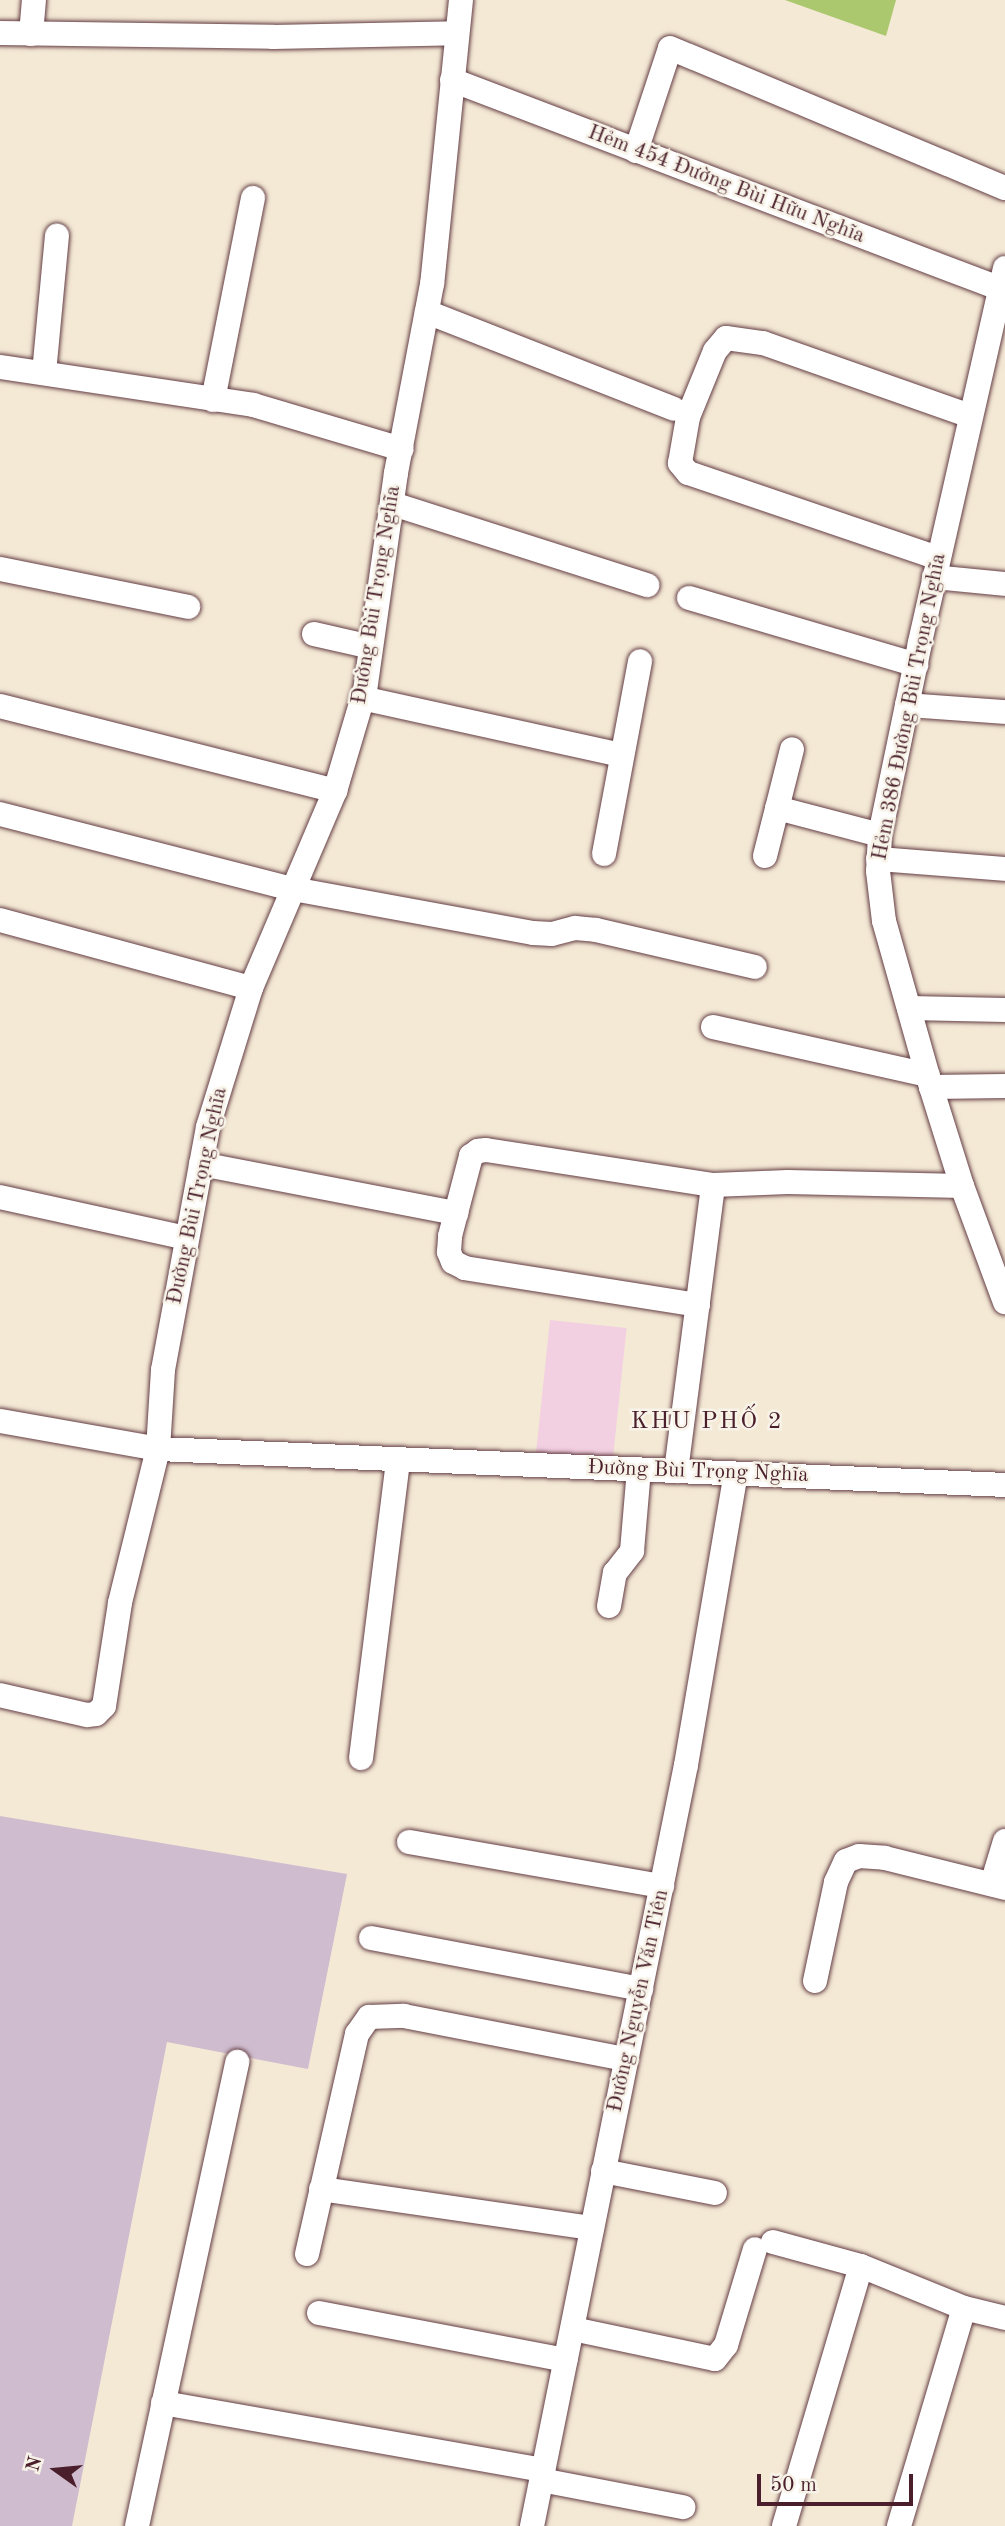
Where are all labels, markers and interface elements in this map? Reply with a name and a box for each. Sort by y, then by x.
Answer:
street label: Hẻm 454 Đường Bùi Hữu Nghĩa [584,120,868,250]
street label: Đường Bùi Trọng Nghĩa [347,484,407,706]
street label: Hẻm 386 Đường Bùi Trọng Nghĩa [868,551,952,863]
street label: Đường Bùi Trọng Nghĩa [163,1085,233,1307]
district label: KHU PHỐ 2 [632,1409,782,1437]
street label: Đường Bùi Trọng Nghĩa [587,1456,809,1488]
street label: Đường Nguyễn Văn Tiên [603,1887,675,2115]
north arrow [21,2435,91,2505]
text: N [24,2455,46,2474]
scale bar [760,2460,916,2504]
text: 50 m [770,2475,817,2496]

